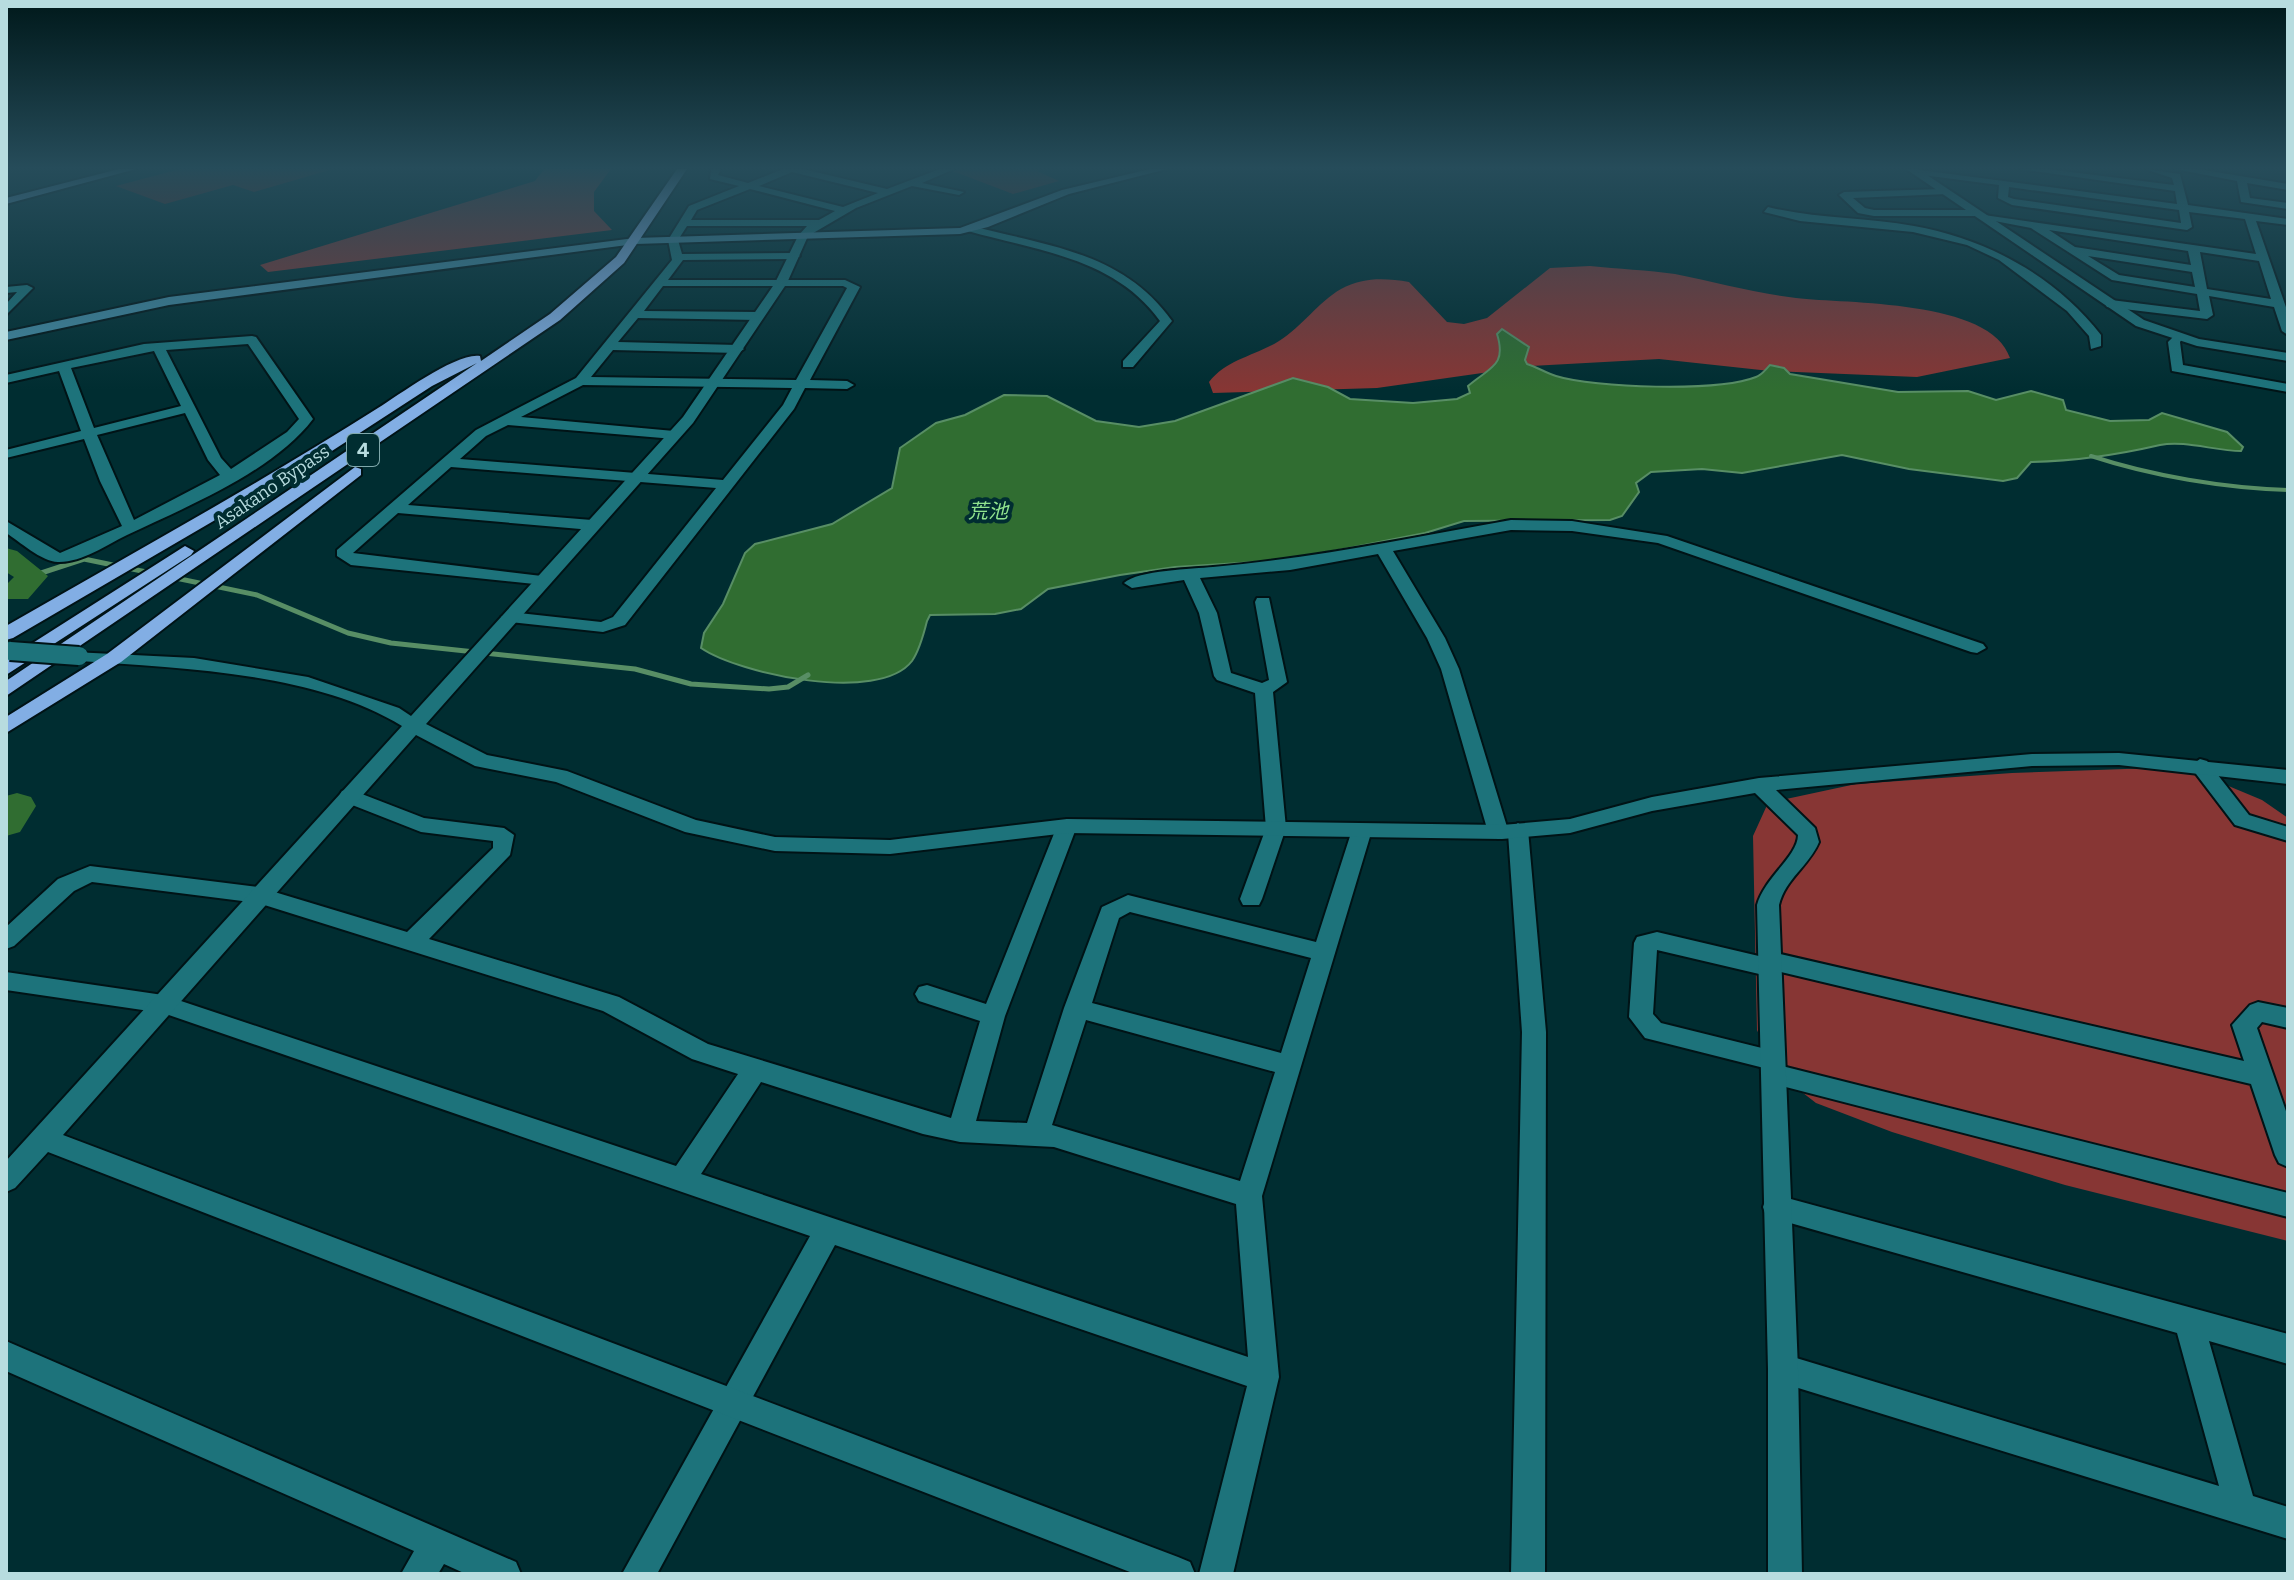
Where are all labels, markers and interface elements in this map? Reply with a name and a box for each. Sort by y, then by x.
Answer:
road number: 4 [347,434,379,466]
street label: Asakano Bypass [210,440,334,534]
water label: 荒池 [968,499,1010,523]

